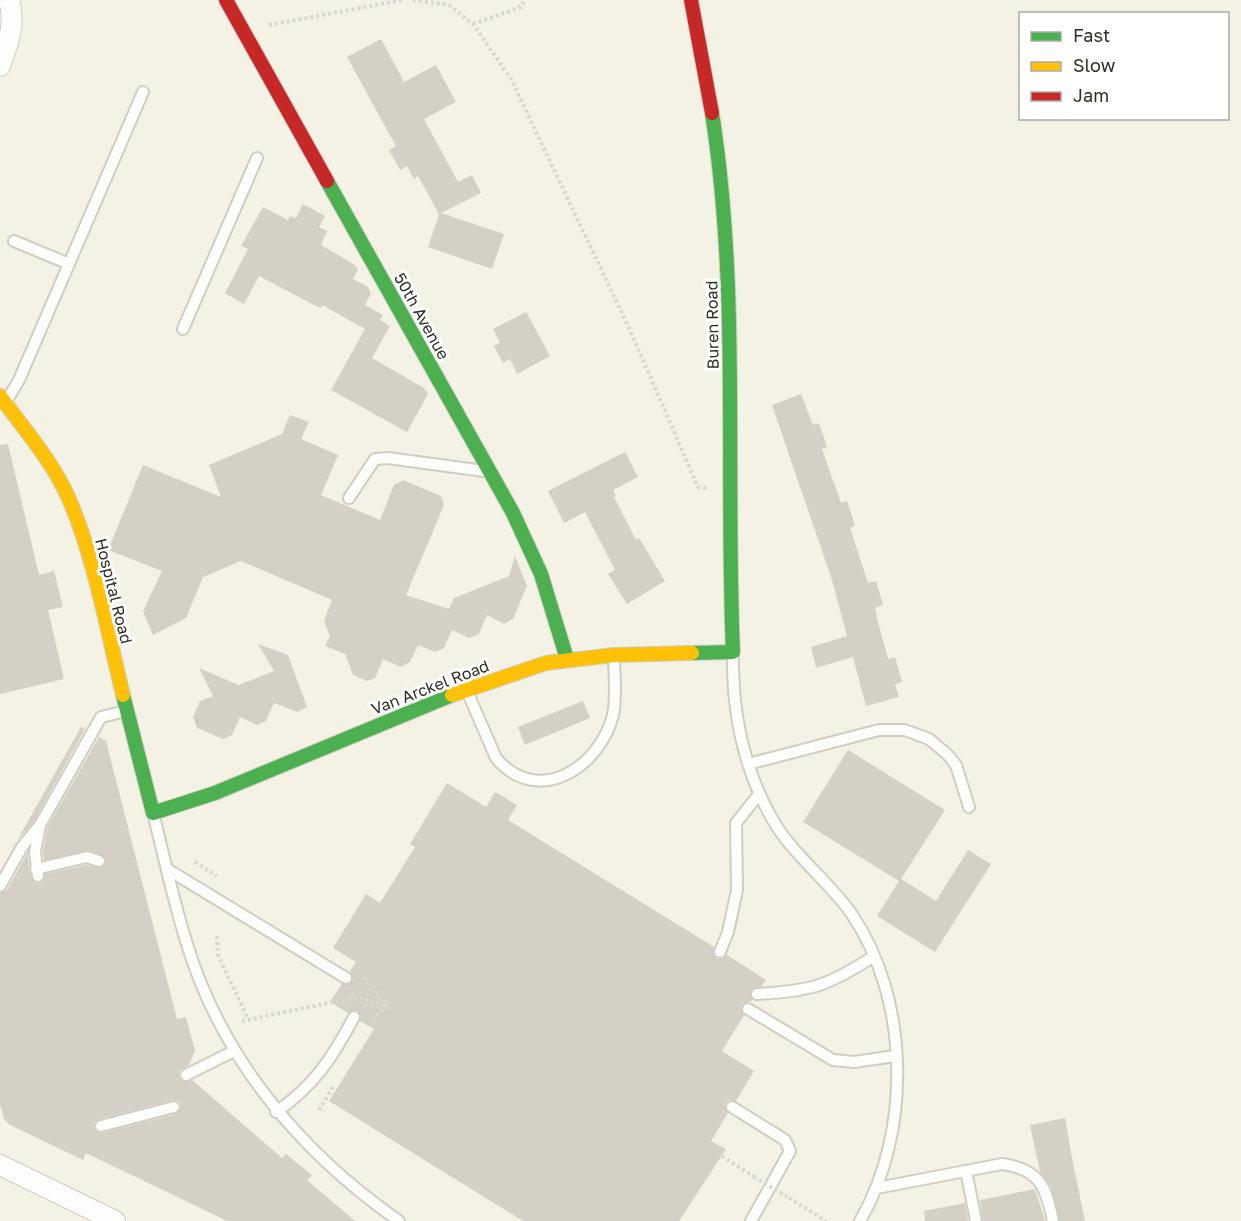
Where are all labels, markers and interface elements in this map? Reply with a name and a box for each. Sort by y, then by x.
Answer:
legend [1019,12,1229,120]
text: Fast [1073,24,1110,46]
text: Slow [1073,54,1116,76]
text: Jam [1073,84,1109,106]
street label: 50th Avenue [390,269,454,363]
street label: Buren Road [701,280,723,370]
street label: Hospital Road [91,536,137,646]
street label: Van Arckel Road [368,655,492,719]

